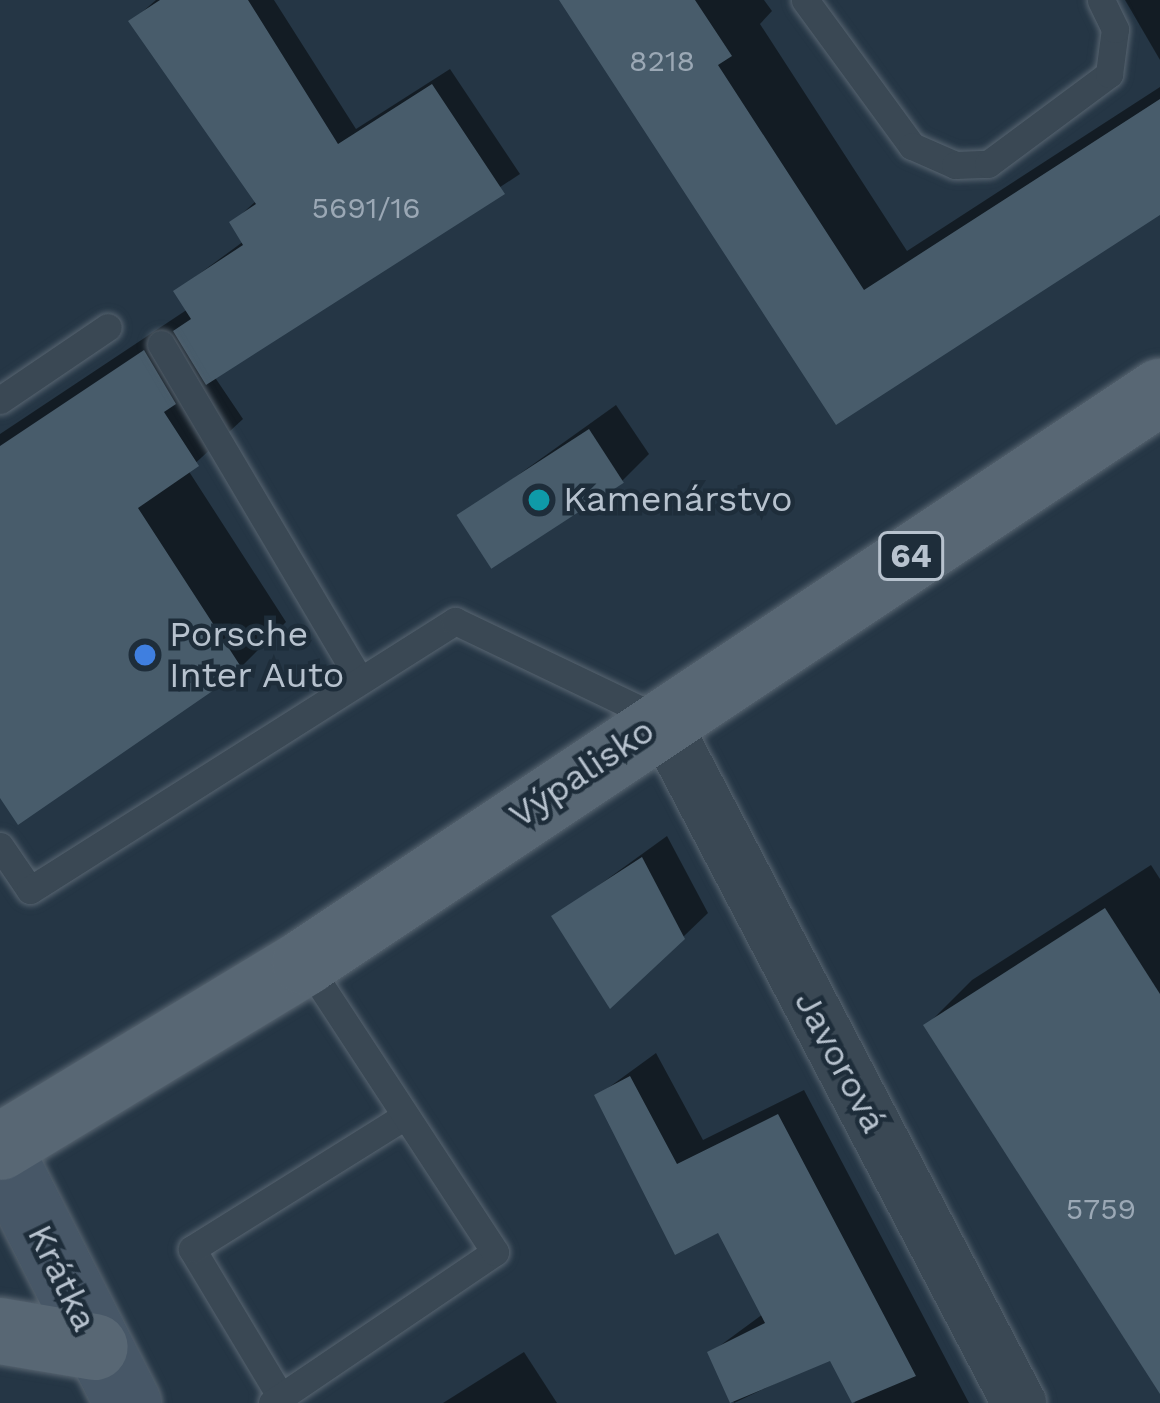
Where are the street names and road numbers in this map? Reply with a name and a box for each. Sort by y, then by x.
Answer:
road number: 64 [878,529,944,583]
street label: Výpalisko [501,709,663,837]
street label: Javorová [785,984,895,1140]
street label: Krátka [18,1218,106,1338]

